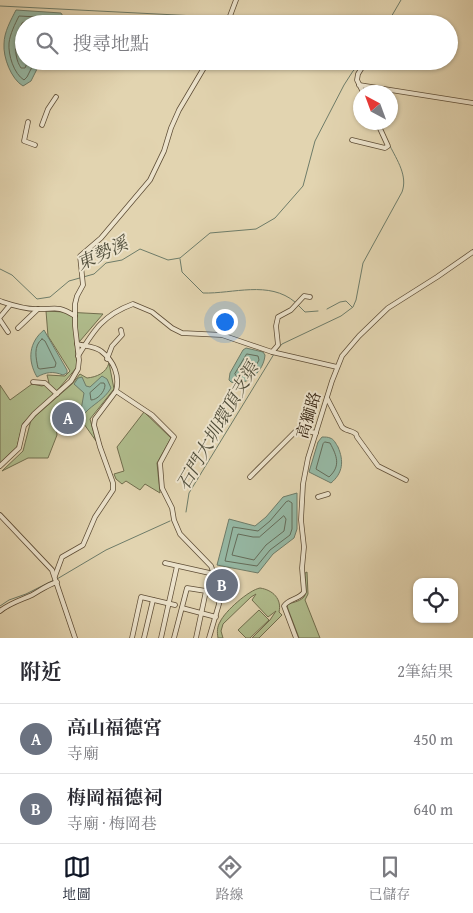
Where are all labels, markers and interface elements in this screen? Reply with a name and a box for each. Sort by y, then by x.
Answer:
search box [15,15,458,70]
icon: search [33,29,61,57]
text: 搜尋地點 [73,29,149,57]
north arrow [353,85,398,130]
water label: 東勢溪 [72,229,134,277]
your location [212,309,238,335]
water label: 石門大圳環頂支渠 [169,354,266,495]
street label: 高獅路 [290,389,326,441]
pin: A [52,399,84,437]
pin: B [206,566,238,604]
map controls [413,578,458,623]
button: locate [413,578,458,623]
text: 附近 [20,656,62,687]
text: 2筆結果 [397,659,453,683]
text: 高山福德宮 [67,713,162,741]
text: A [31,727,41,751]
text: 450 m [413,727,453,751]
text: 寺廟 [67,741,99,765]
text: 梅岡福德祠 [67,783,162,811]
text: B [31,797,41,821]
text: 640 m [413,797,453,821]
text: 寺廟 · 梅岡巷 [67,811,157,835]
tab: 地圖 [63,853,91,904]
tab: 路線 [216,853,244,904]
tab: 已儲存 [369,853,411,904]

